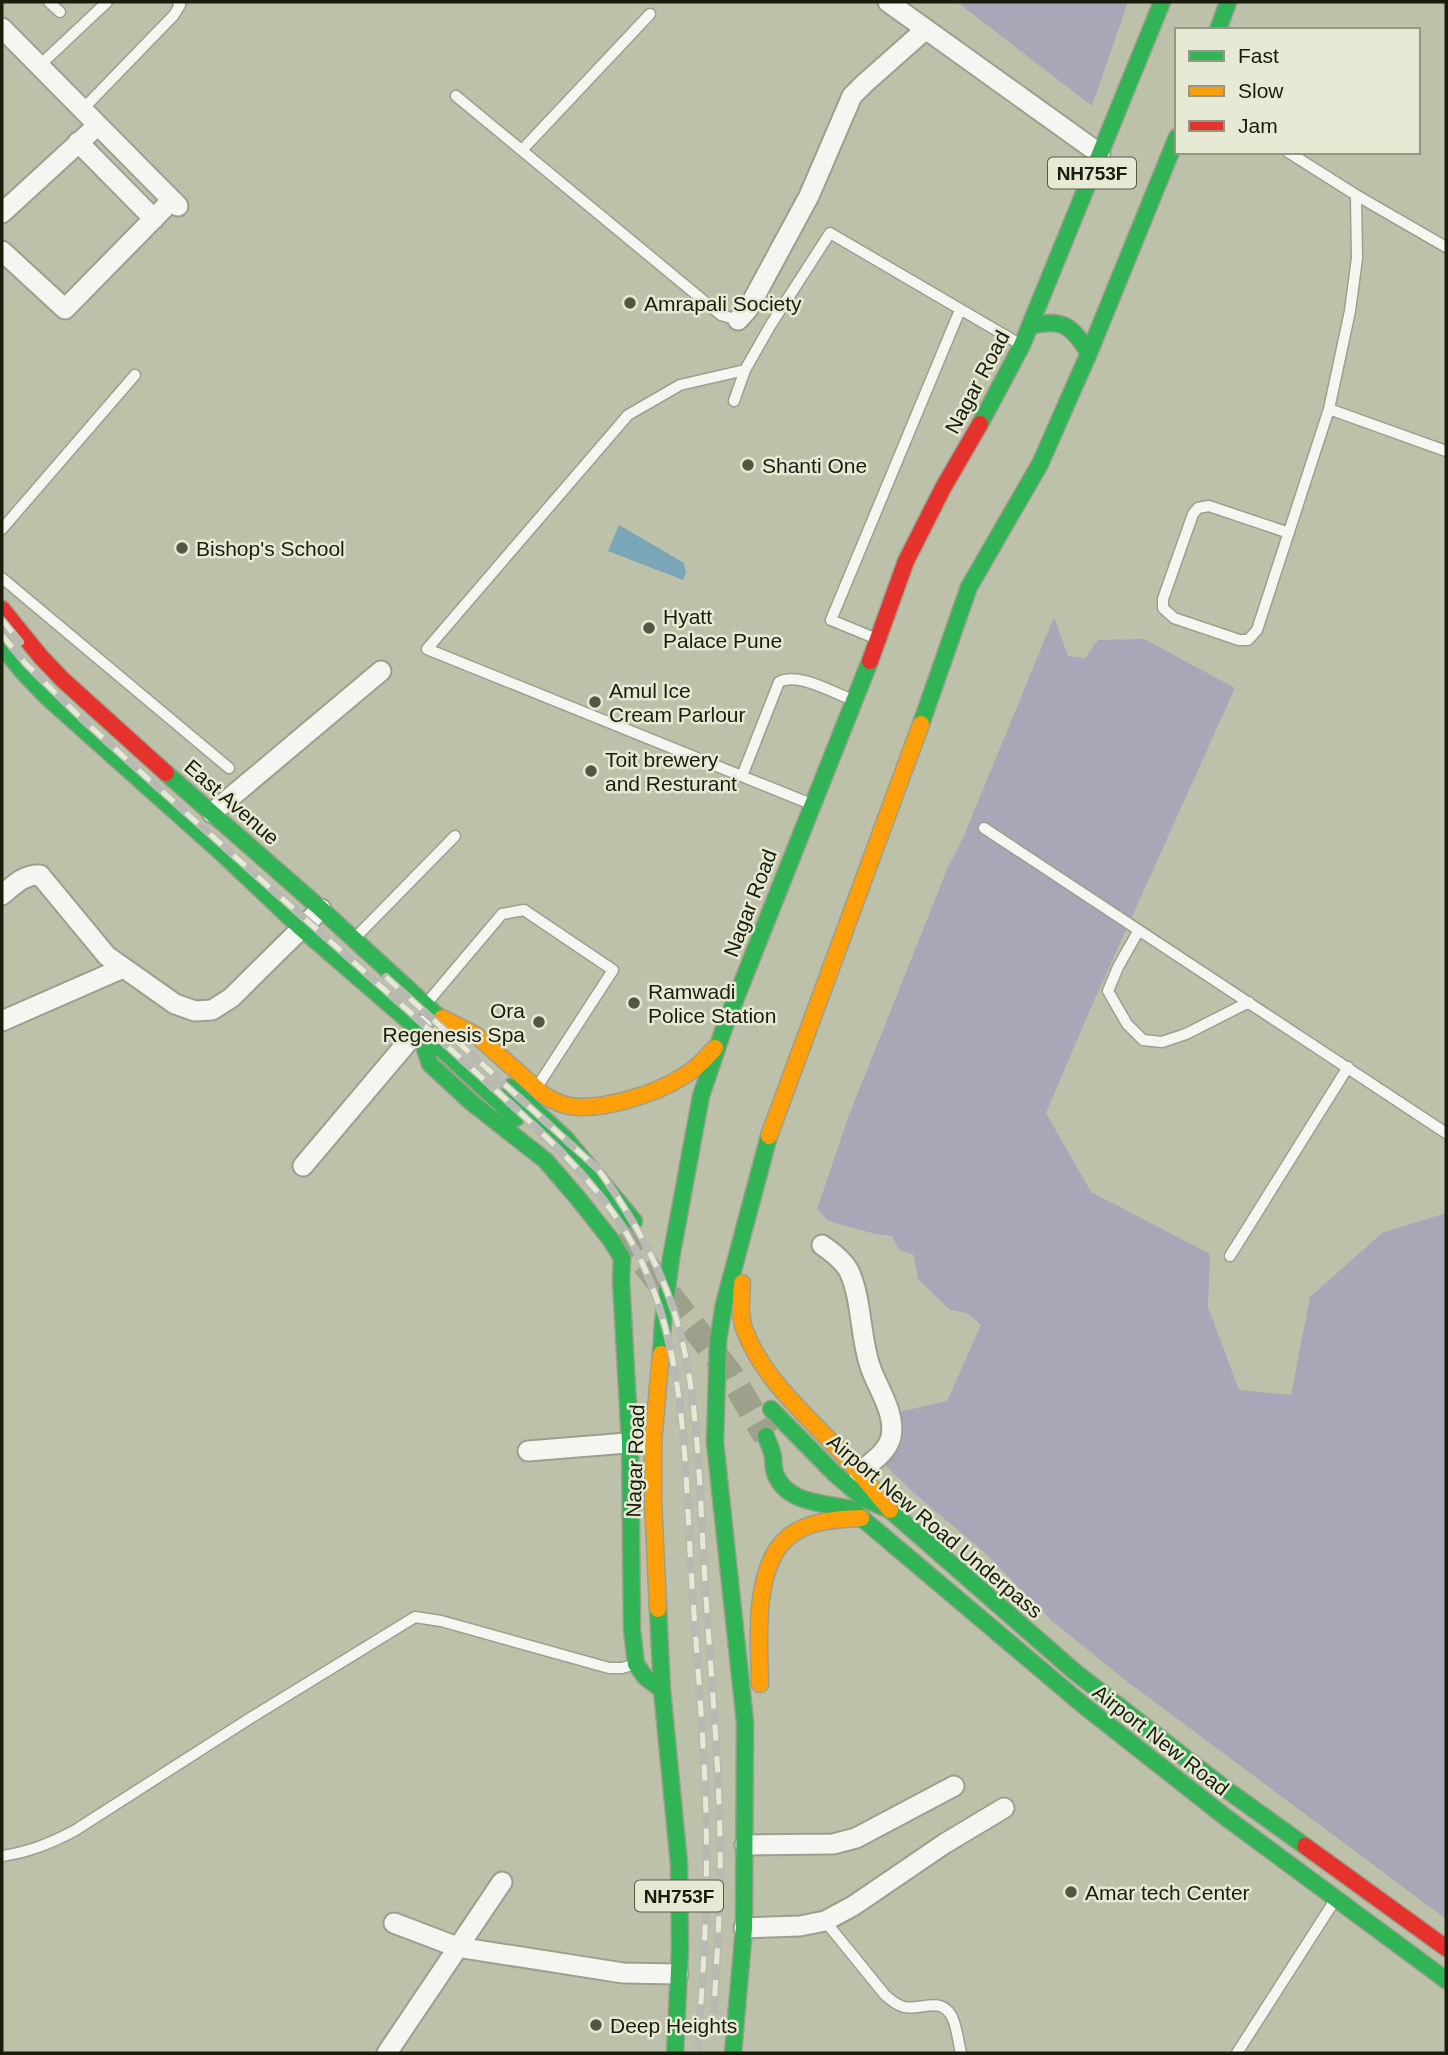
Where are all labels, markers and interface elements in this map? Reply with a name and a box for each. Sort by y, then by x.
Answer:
legend [1175,28,1420,154]
text: Fast [1238,44,1279,67]
text: Slow [1238,79,1284,102]
text: Jam [1238,114,1278,137]
road number: NH753F [1048,158,1136,188]
place label: Amrapali Society [644,292,802,315]
marker: Amrapali Society [622,295,638,311]
street label: Nagar Road [940,327,1014,437]
place label: Shanti One [762,454,867,477]
marker: Shanti One [740,457,756,473]
place label: Bishop's School [196,537,345,560]
marker: Bishop's School [174,540,190,556]
place label: Hyatt Palace Pune [663,605,782,652]
marker: Hyatt Palace Pune [641,620,657,636]
place label: Amul Ice Cream Parlour [609,679,746,726]
marker: Amul Ice Cream Parlour [587,694,603,710]
place label: Toit brewery and Resturant [605,748,737,795]
street label: East Avenue [180,755,284,849]
marker: Toit brewery and Resturant [583,763,599,779]
street label: Nagar Road [719,846,781,960]
place label: Ramwadi Police Station [648,980,776,1027]
marker: Ramwadi Police Station [626,995,642,1011]
place label: Ora Regenesis Spa [383,999,525,1046]
marker: Ora Regenesis Spa [531,1014,547,1030]
street label: Nagar Road [622,1404,648,1518]
street label: Airport New Road Underpass [823,1429,1047,1623]
street label: Airport New Road [1089,1680,1233,1800]
road number: NH753F [635,1880,723,1912]
place label: Amar tech Center [1085,1881,1250,1904]
marker: Amar tech Center [1063,1884,1079,1900]
place label: Deep Heights [610,2014,737,2037]
marker: Deep Heights [588,2017,604,2033]

